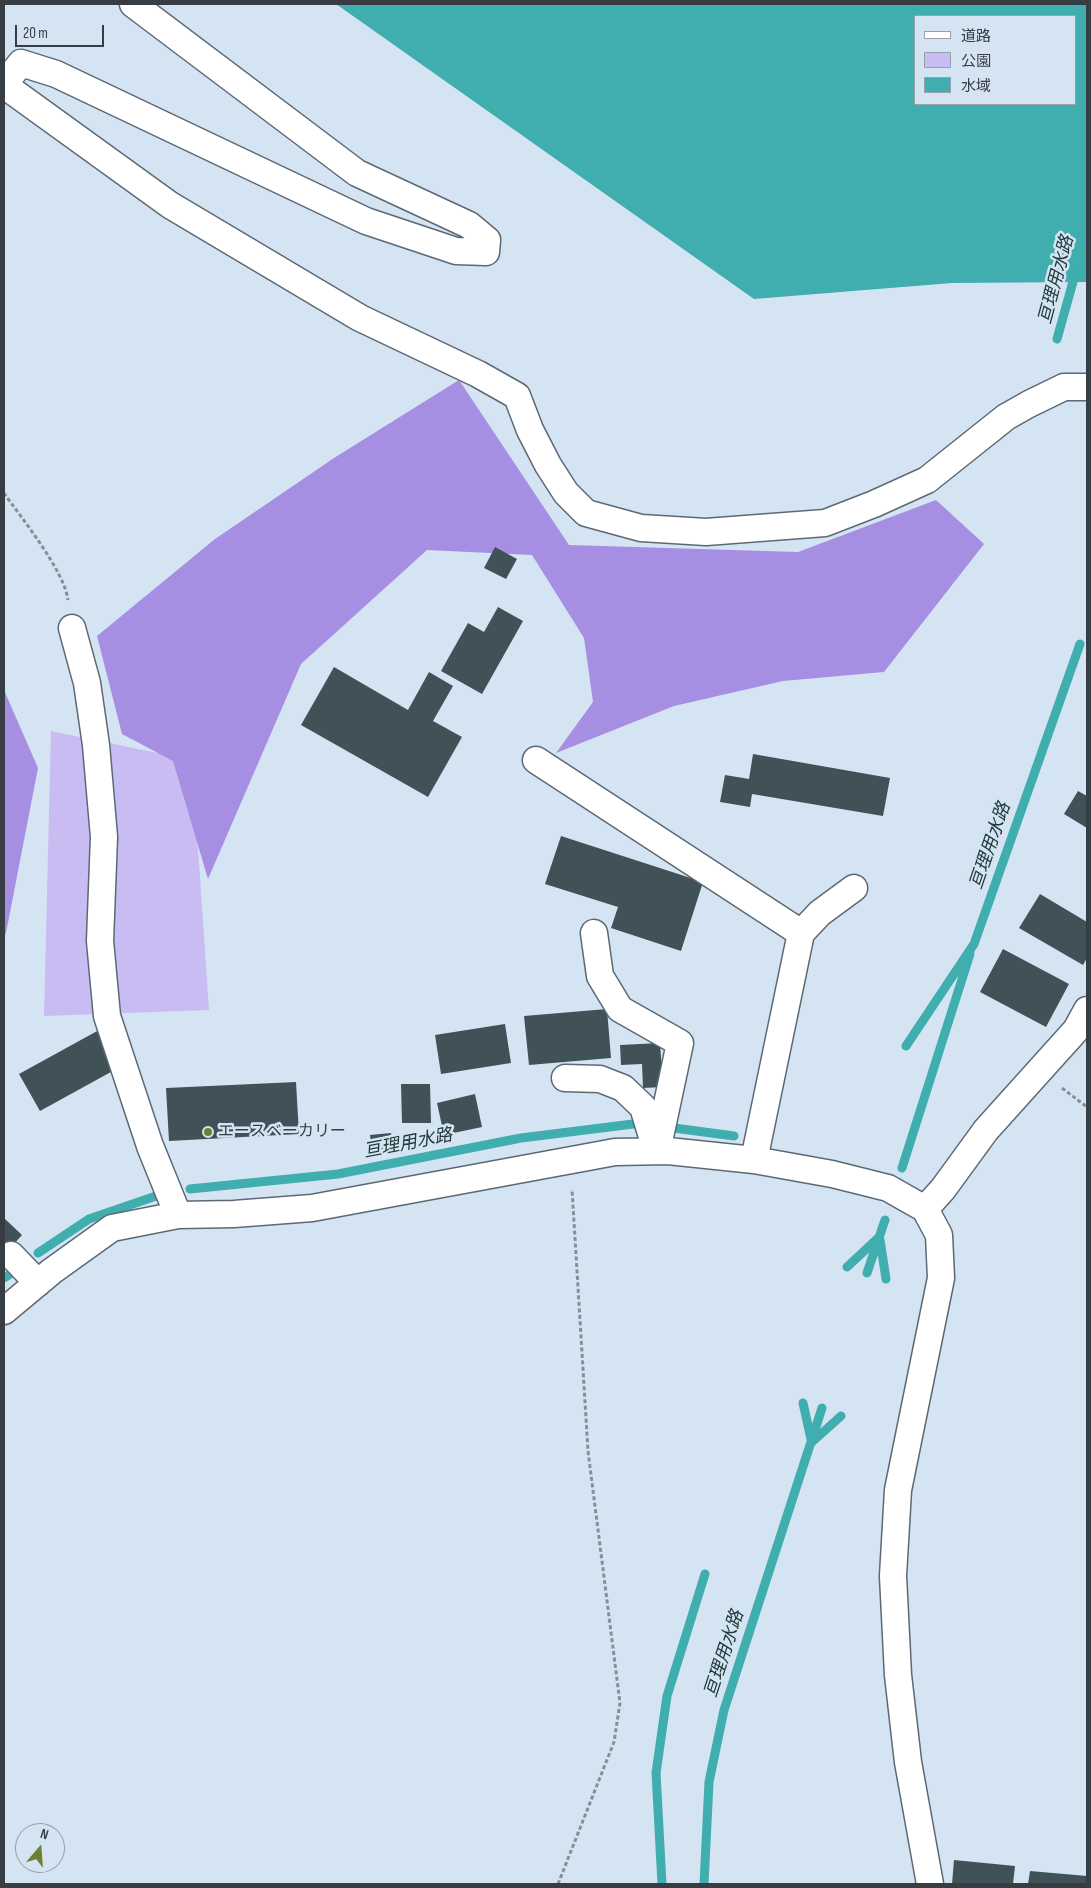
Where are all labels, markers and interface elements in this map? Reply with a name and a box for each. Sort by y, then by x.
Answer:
scale bar [18,15,106,47]
legend [914,15,1076,105]
text: 20 m [23,24,48,43]
text: 道路 [961,27,991,46]
text: 公園 [961,52,991,71]
text: 水域 [961,77,991,96]
water label: 亘理用水路 [1035,234,1079,326]
water label: 亘理用水路 [966,800,1016,892]
place label: エースベーカリー [218,1122,346,1142]
water label: 亘理用水路 [362,1125,454,1163]
marker: エースベーカリー [202,1126,214,1138]
water label: 亘理用水路 [701,1608,749,1700]
north arrow [15,1823,65,1873]
text: N [38,1825,51,1843]

